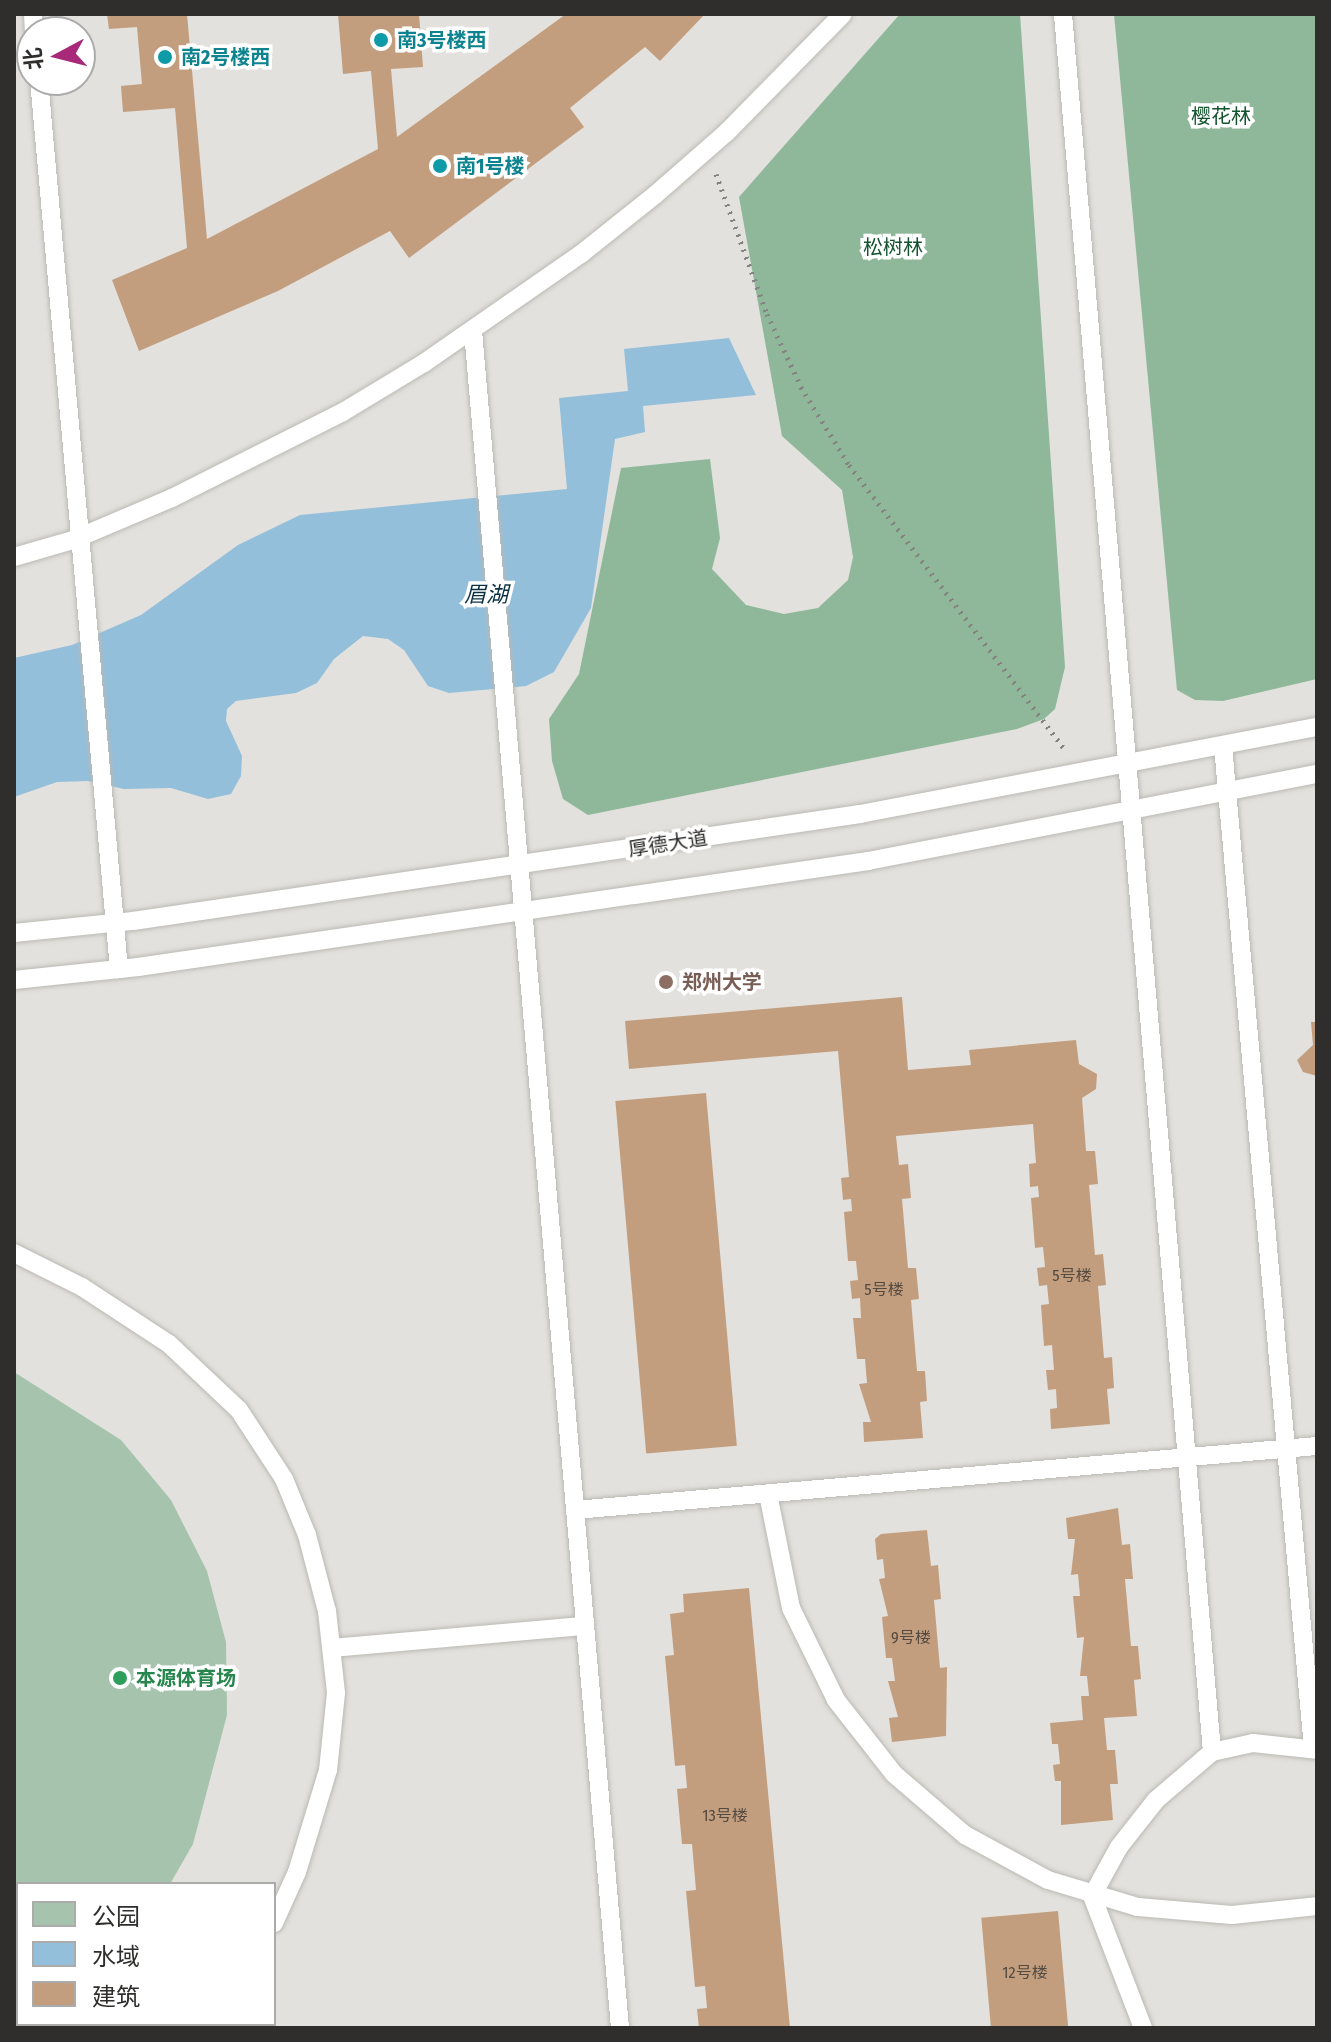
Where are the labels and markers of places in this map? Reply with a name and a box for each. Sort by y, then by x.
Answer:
place label: 南3号楼西 [397,28,486,52]
marker: 南3号楼西 [372,31,390,49]
place label: 南2号楼西 [181,45,270,69]
marker: 南2号楼西 [156,48,174,66]
place label: 南1号楼 [456,154,524,178]
marker: 南1号楼 [431,157,449,175]
place label: 郑州大学 [682,970,762,994]
marker: 郑州大学 [657,973,675,991]
place label: 本源体育场 [136,1666,236,1690]
marker: 本源体育场 [111,1669,129,1687]

